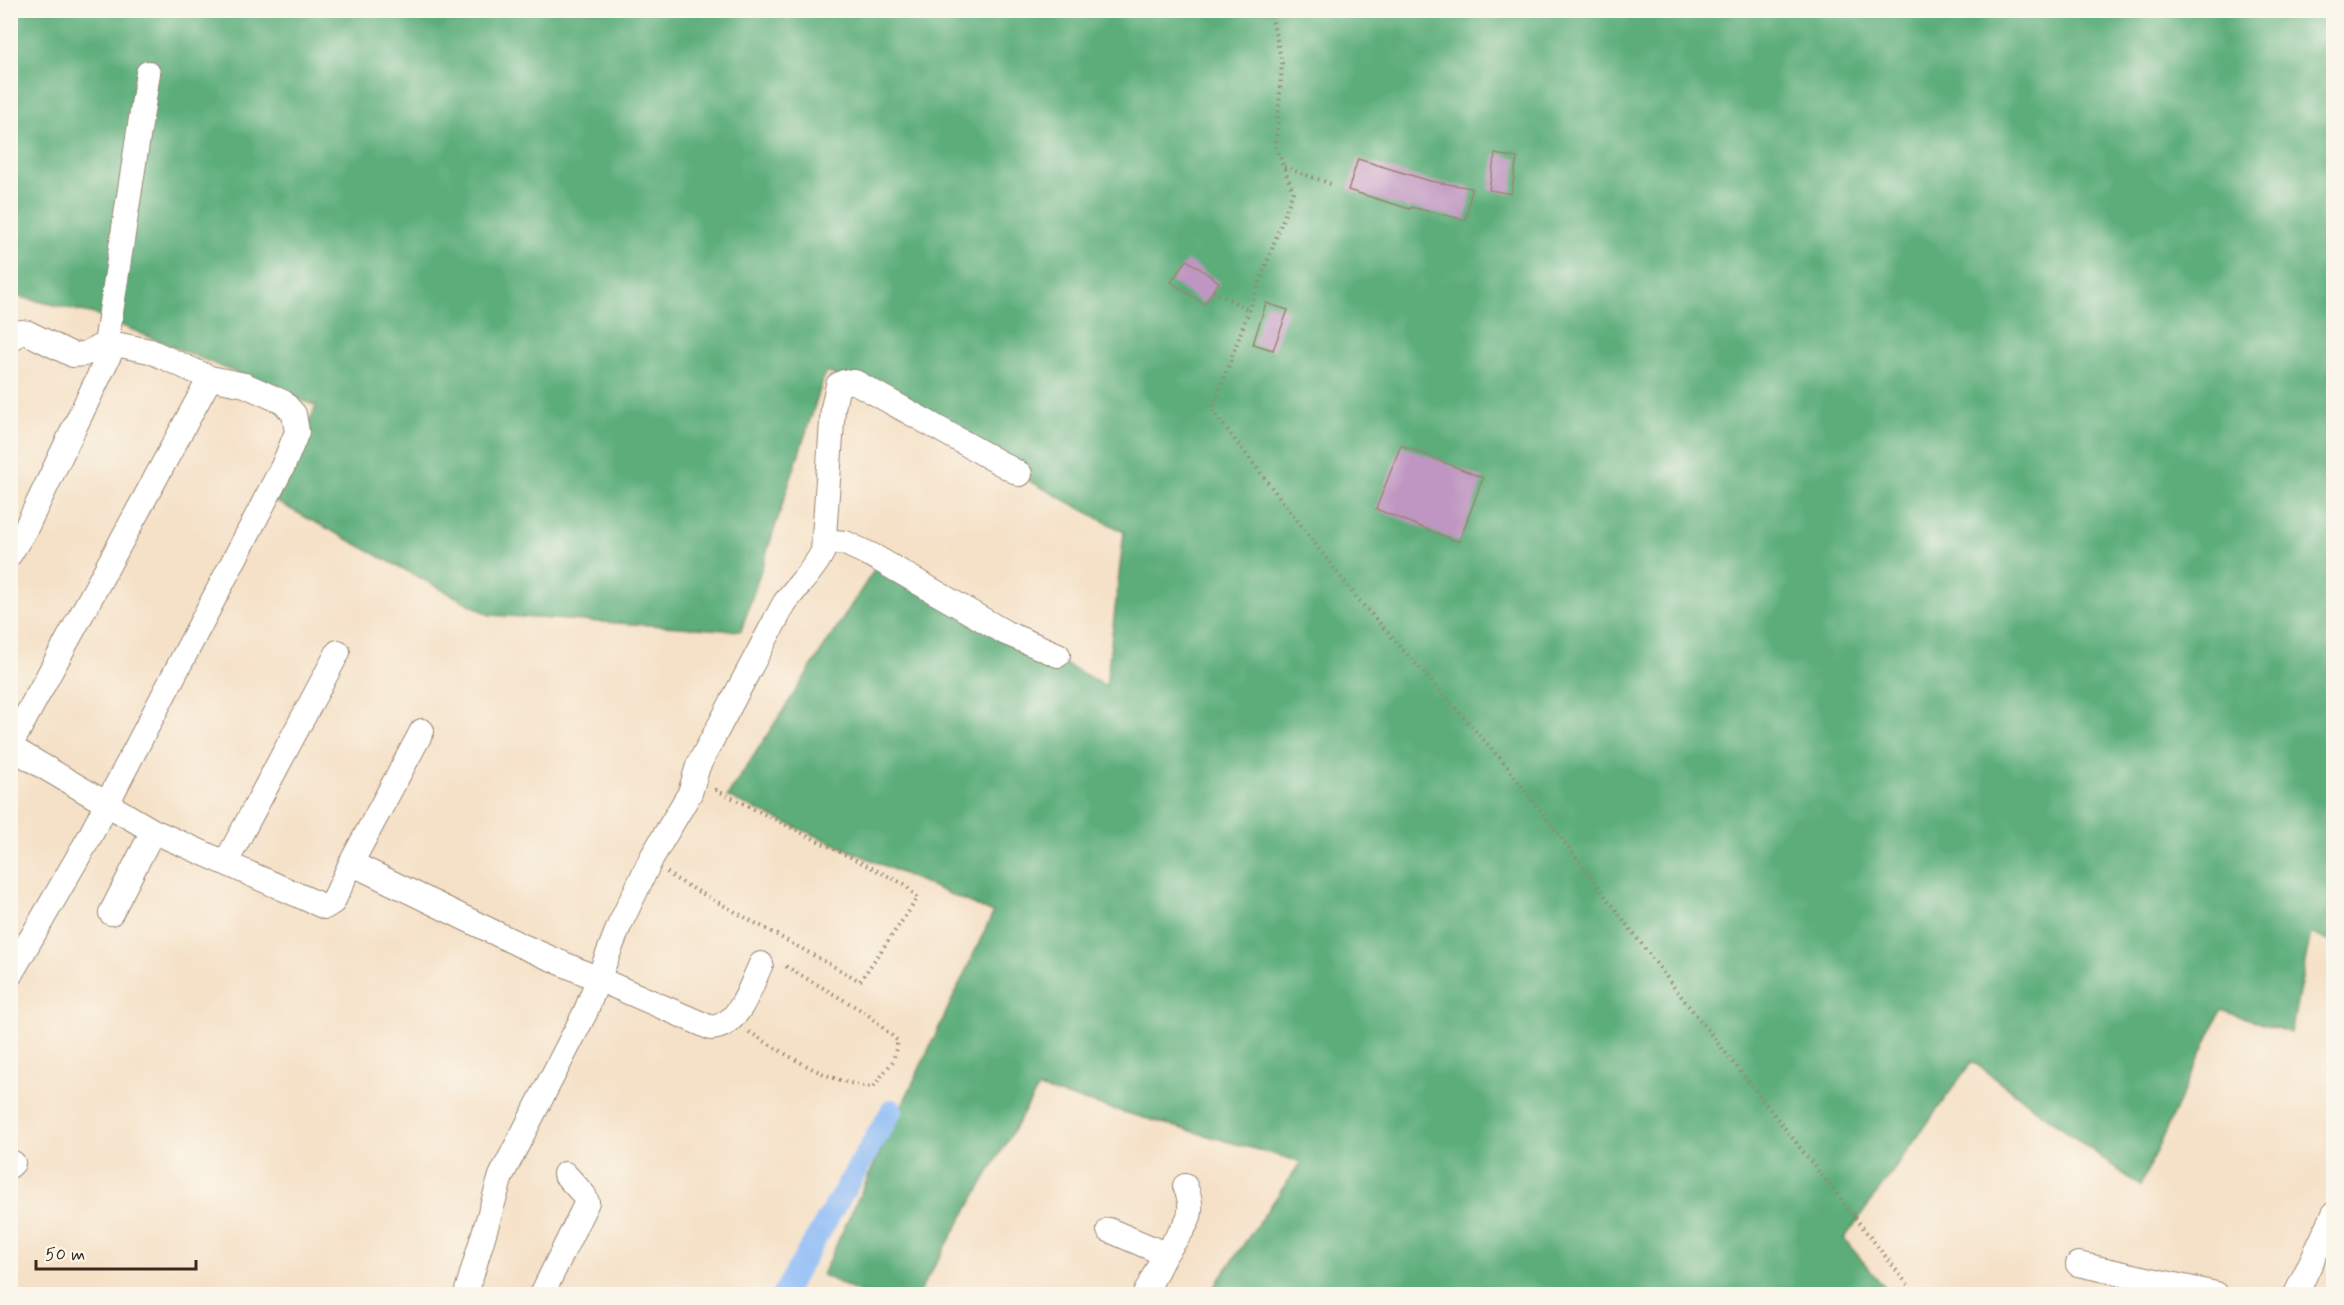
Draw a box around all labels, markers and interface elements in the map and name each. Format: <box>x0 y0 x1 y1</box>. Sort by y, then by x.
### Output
scale bar <box>36 1233 196 1271</box>
text: 50 m <box>45 1243 85 1267</box>

